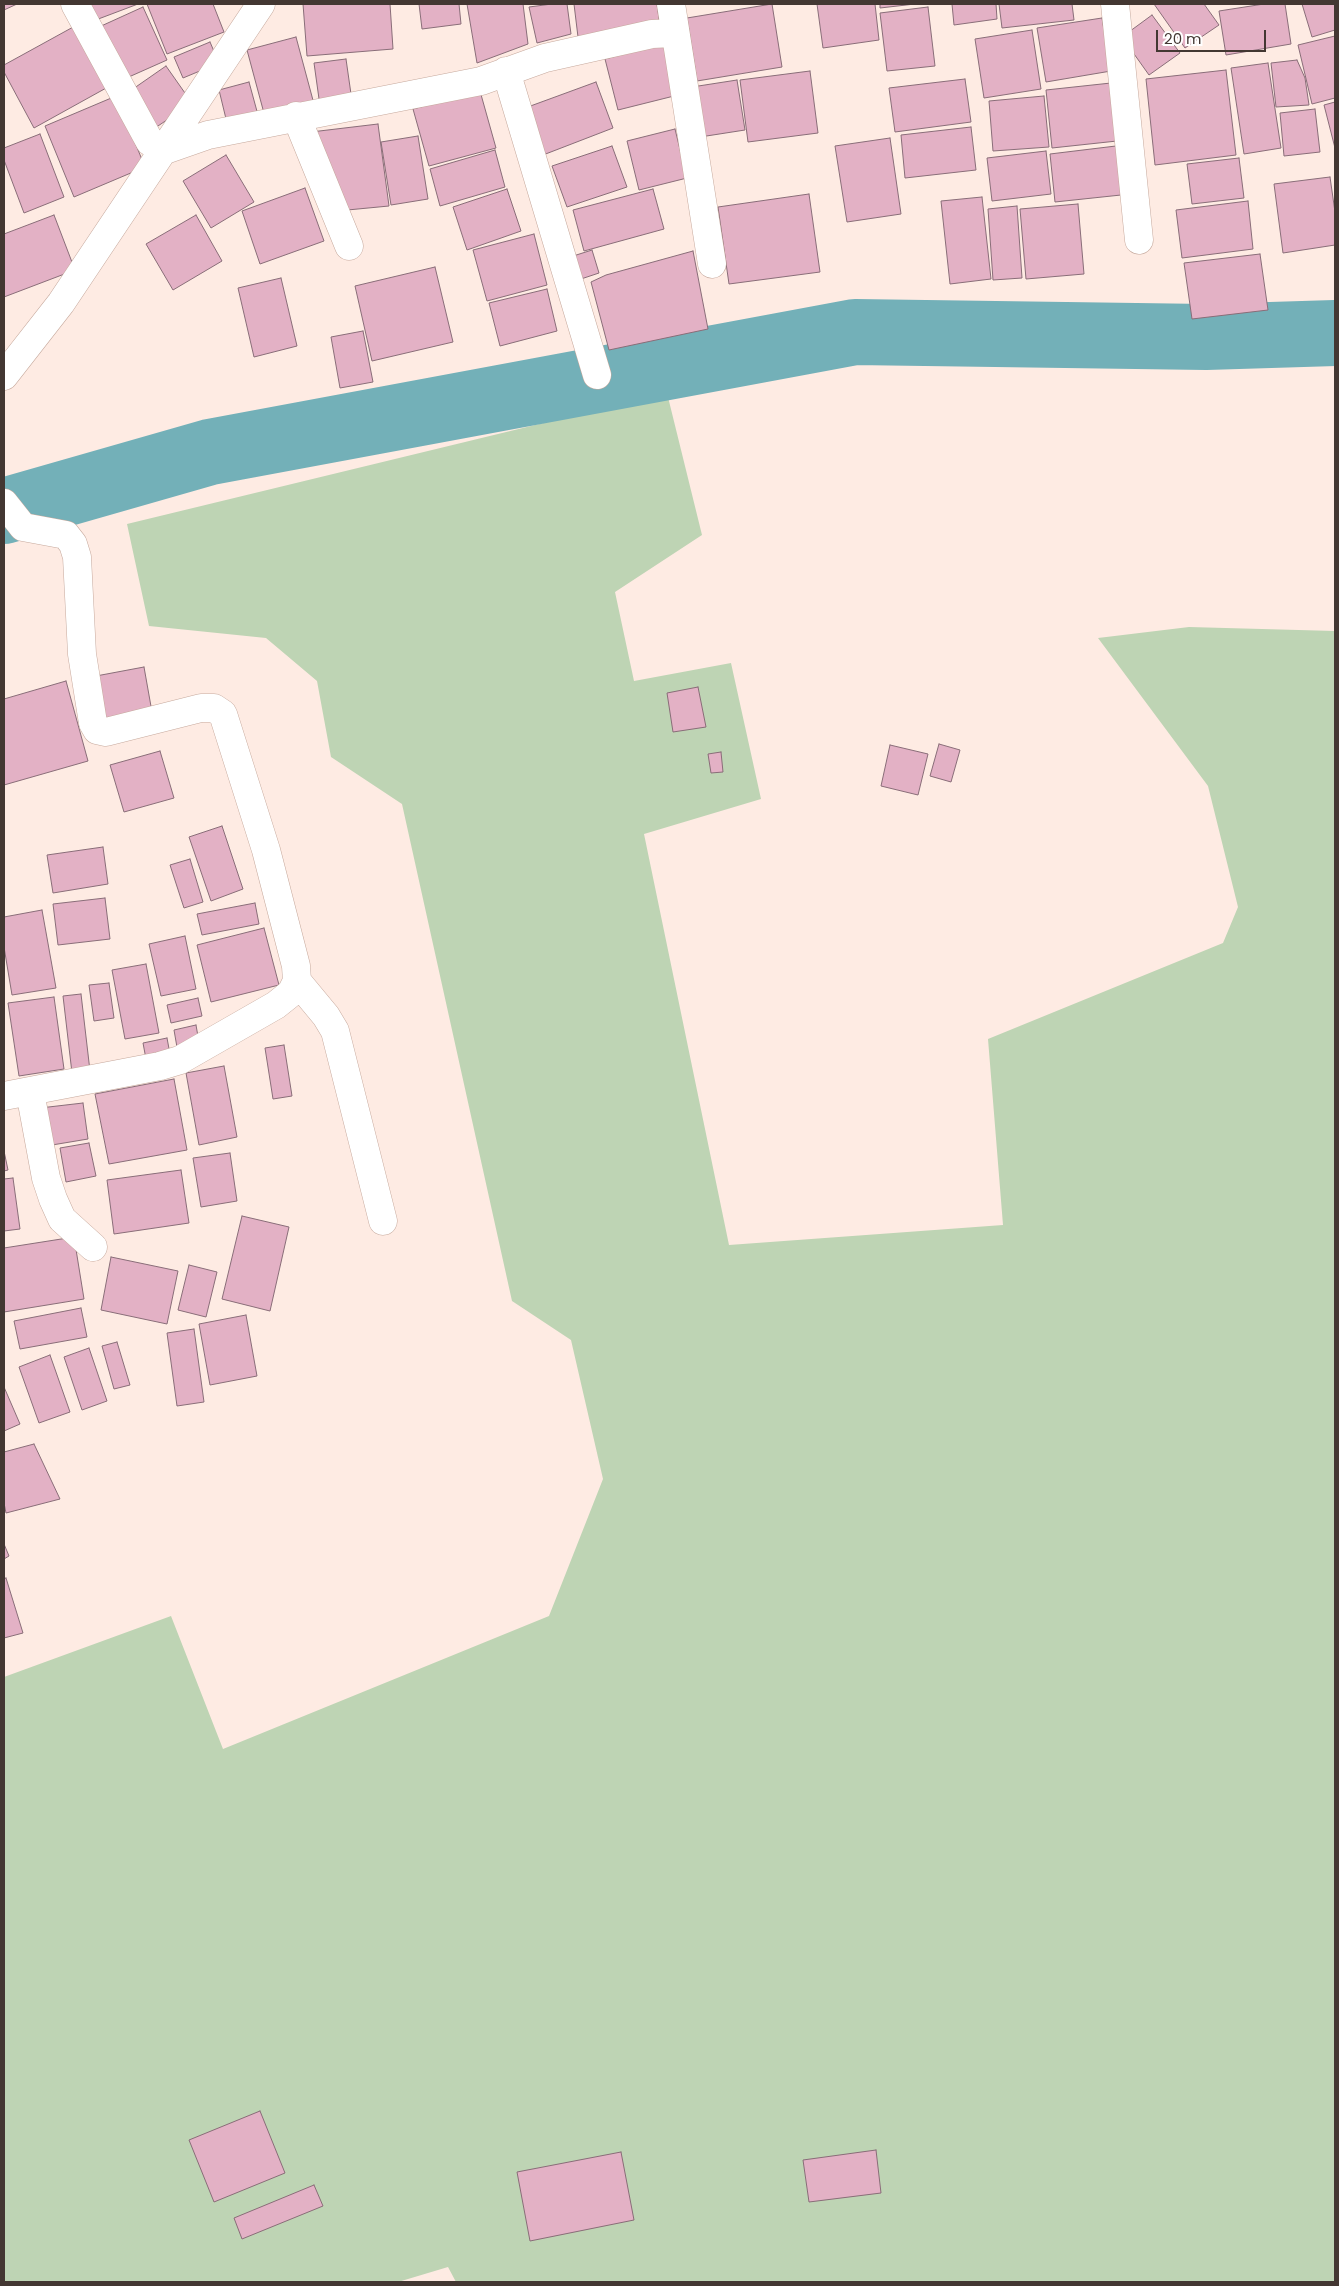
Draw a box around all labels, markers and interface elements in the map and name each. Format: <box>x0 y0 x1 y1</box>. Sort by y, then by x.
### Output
scale bar <box>1159 20 1269 52</box>
text: 20 m <box>1164 28 1202 49</box>

